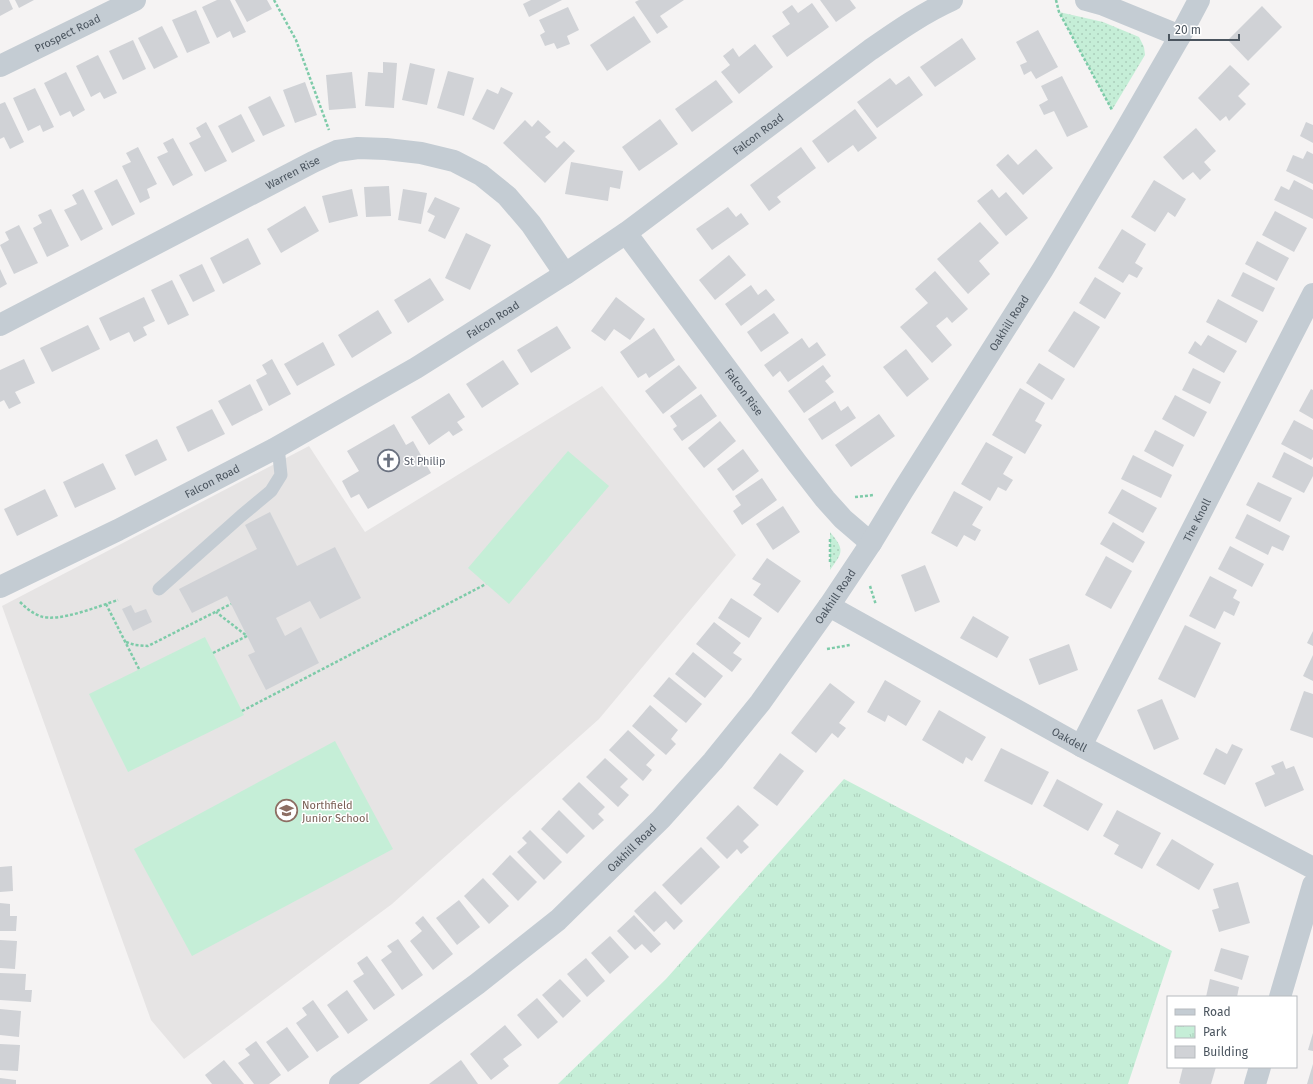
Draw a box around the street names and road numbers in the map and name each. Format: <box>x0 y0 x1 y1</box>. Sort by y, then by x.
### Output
street label: Prospect Road <box>32 12 103 55</box>
street label: Falcon Road <box>730 111 786 158</box>
street label: Warren Rise <box>264 154 322 192</box>
street label: Oakhill Road <box>987 293 1032 354</box>
street label: Falcon Road <box>464 299 522 342</box>
street label: Falcon Rise <box>722 366 766 418</box>
street label: Falcon Road <box>183 462 242 501</box>
street label: The Knoll <box>1181 496 1214 544</box>
street label: Oakhill Road <box>812 567 859 627</box>
street label: Oakdell <box>1049 725 1089 755</box>
street label: Oakhill Road <box>605 821 659 875</box>

